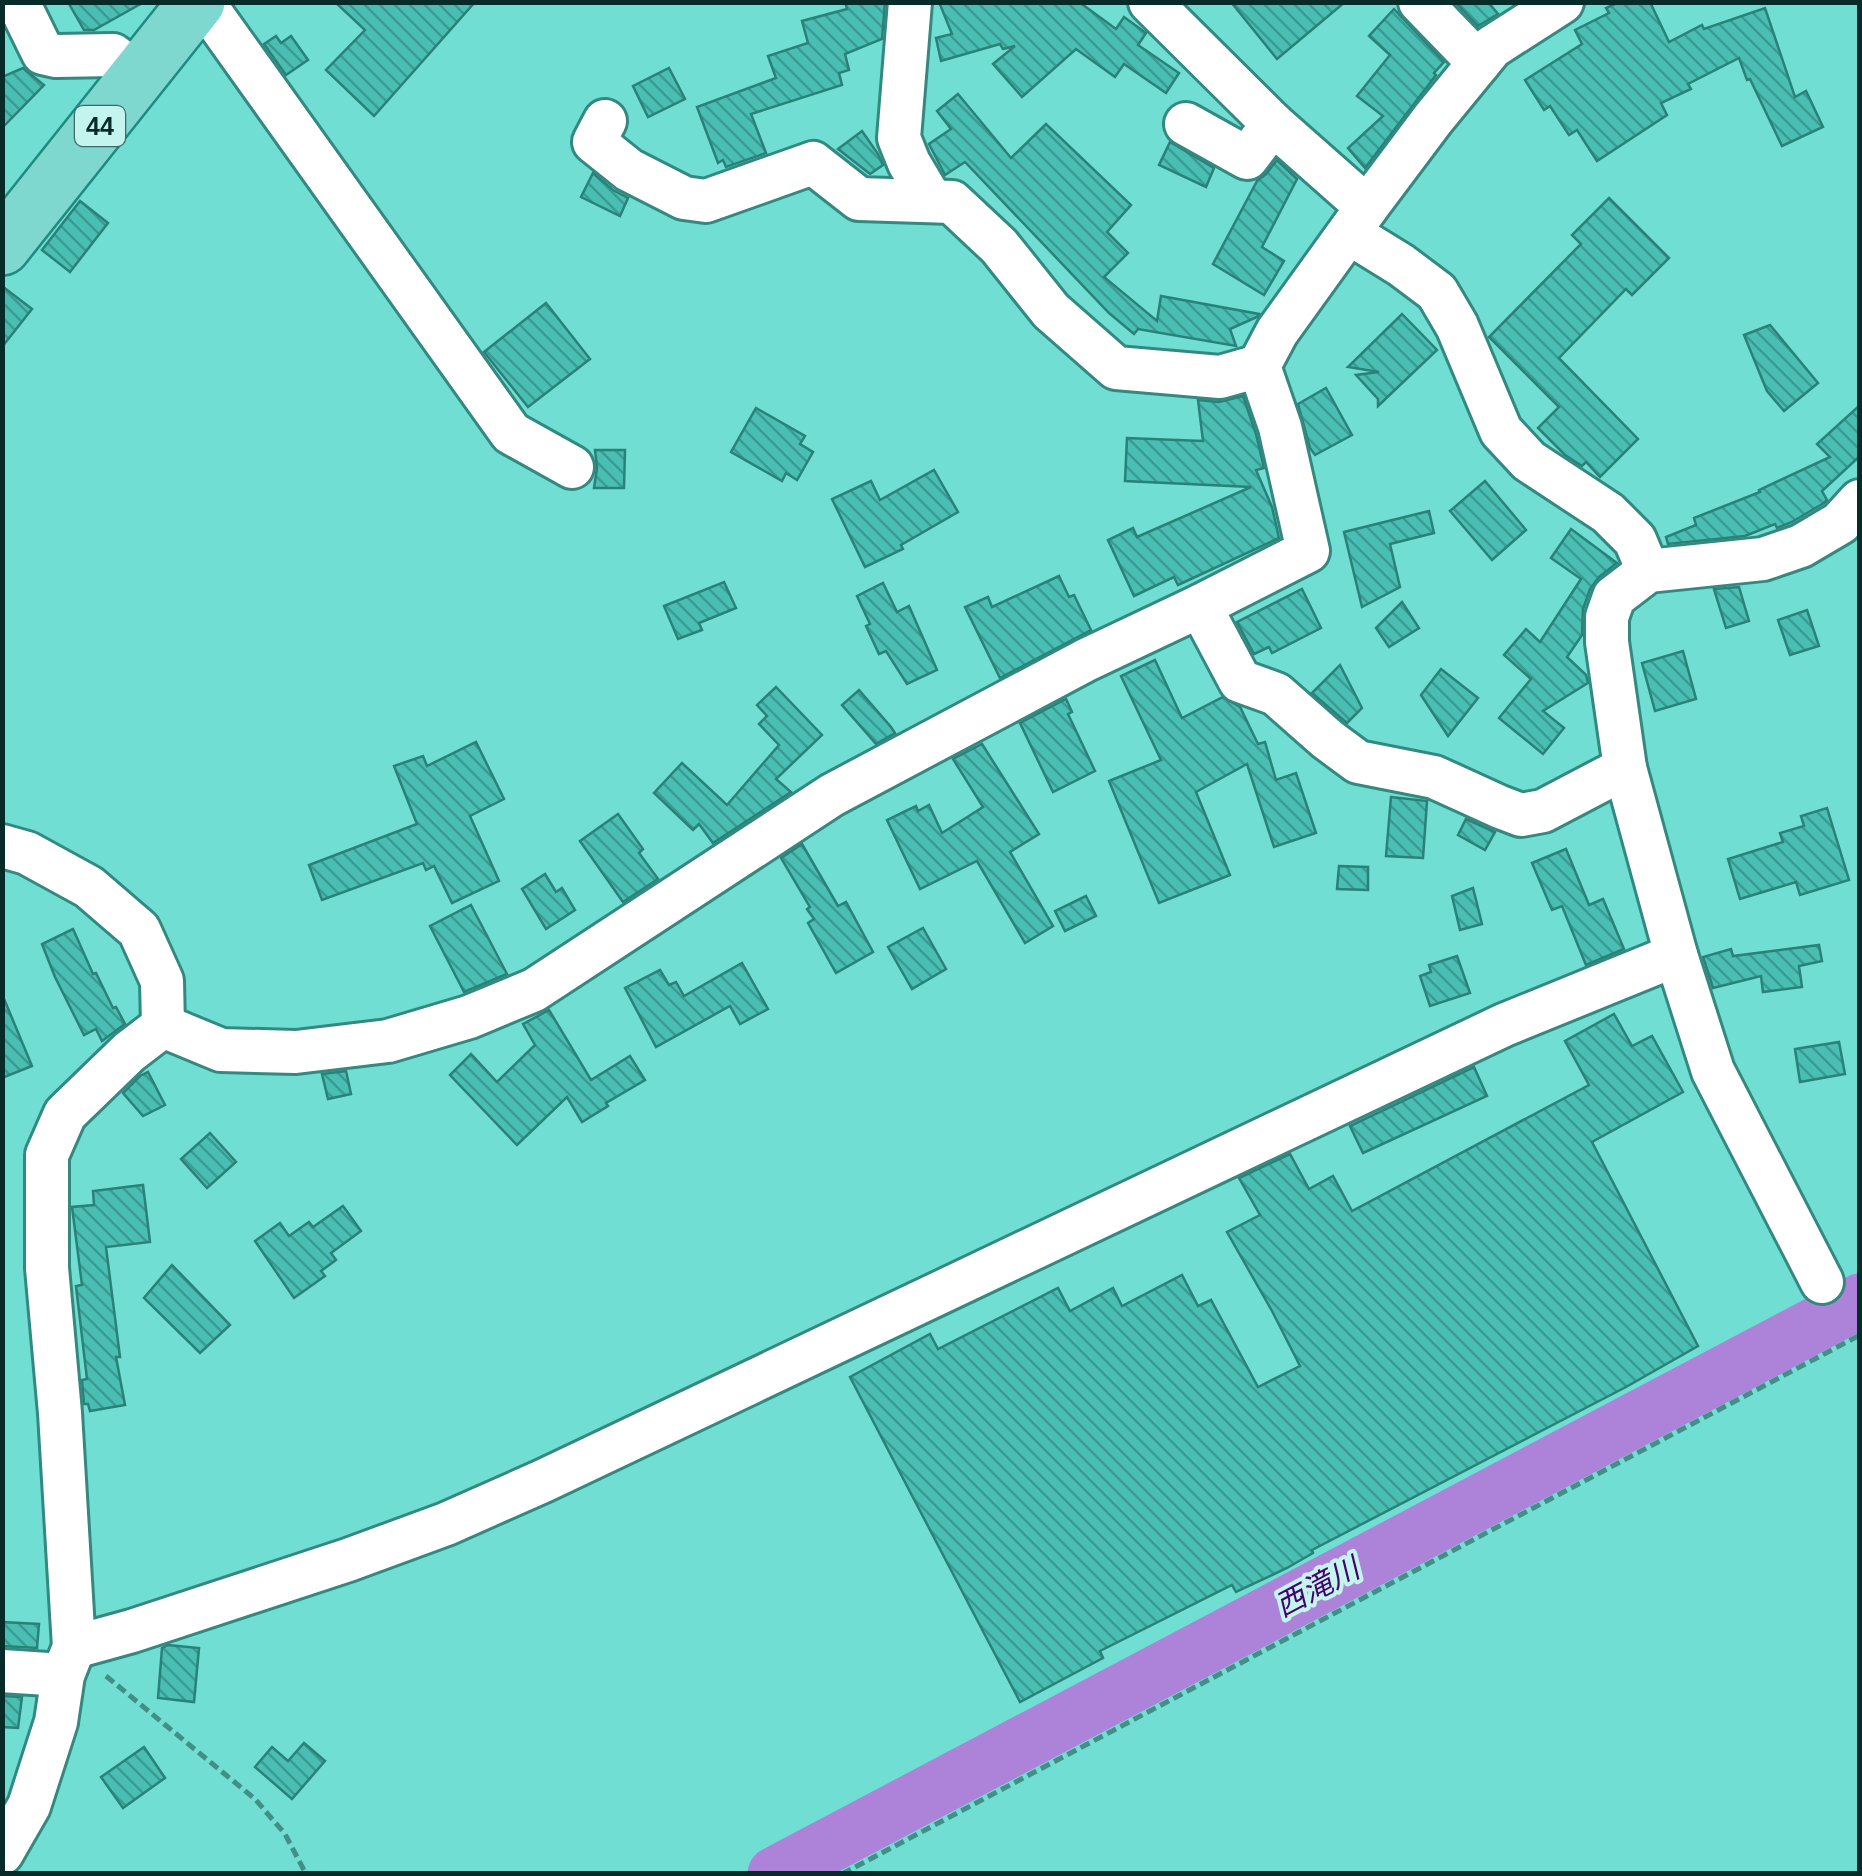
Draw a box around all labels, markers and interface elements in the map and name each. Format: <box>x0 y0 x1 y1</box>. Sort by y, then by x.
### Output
road number: 44 <box>75 106 125 146</box>
water label: 西滝川 <box>1270 1550 1367 1623</box>

